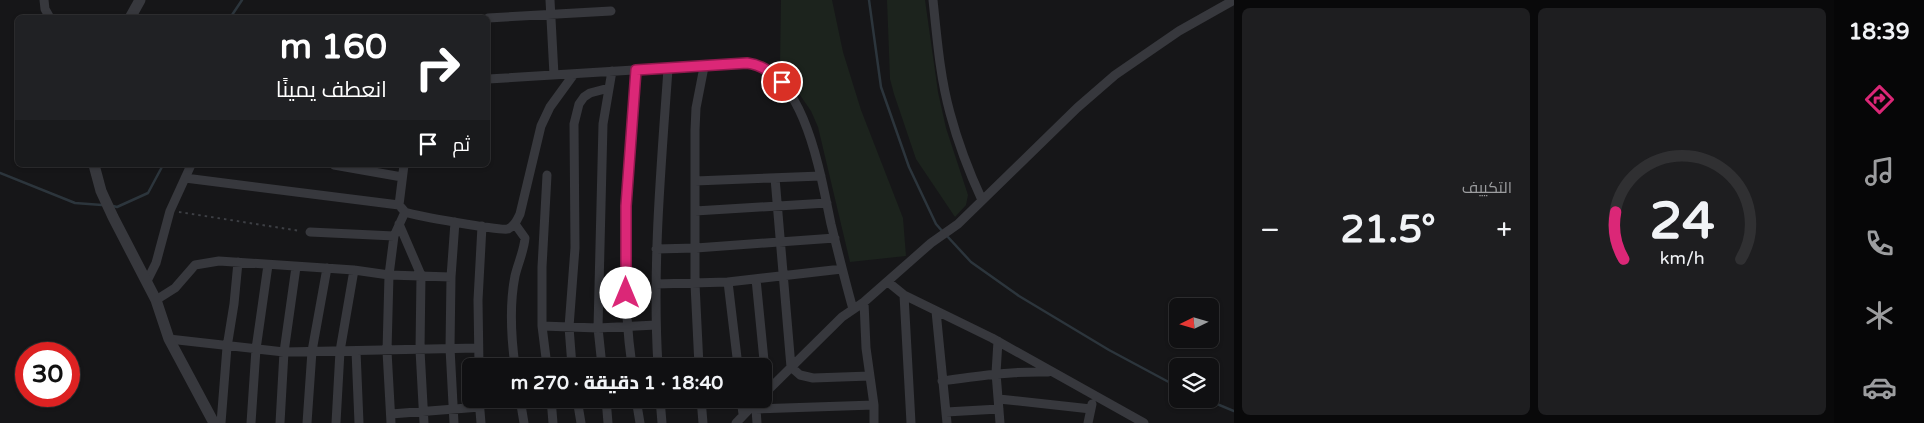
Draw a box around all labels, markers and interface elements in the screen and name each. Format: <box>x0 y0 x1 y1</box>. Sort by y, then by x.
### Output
text: 18:39 <box>1849 19 1910 45</box>
text: 160 m <box>280 26 387 68</box>
icon: right <box>405 35 470 100</box>
pin <box>761 61 803 103</box>
icon: arrive <box>768 68 796 96</box>
text: انعطف يمينًا <box>276 77 387 103</box>
icon: directions <box>1862 82 1897 117</box>
icon: arrive <box>414 130 442 158</box>
text: ثم <box>452 134 470 156</box>
icon: music <box>1862 154 1897 189</box>
text: التكييف <box>1462 178 1512 198</box>
text: 24 <box>1649 190 1715 253</box>
text: 21.5° <box>1341 207 1436 253</box>
text: − <box>1260 213 1280 247</box>
text: + <box>1496 213 1512 247</box>
icon: phone <box>1862 226 1897 261</box>
text: km/h <box>1660 248 1704 269</box>
position arrow <box>599 266 651 318</box>
north arrow <box>1169 298 1219 348</box>
map controls <box>1169 298 1219 408</box>
icon: climate <box>1862 298 1897 333</box>
speed limit sign: 30 <box>15 342 80 407</box>
button: layers <box>1169 358 1219 408</box>
icon: car <box>1862 370 1897 405</box>
text: 18:40 · 1 دقيقة · 270 m <box>511 372 723 394</box>

